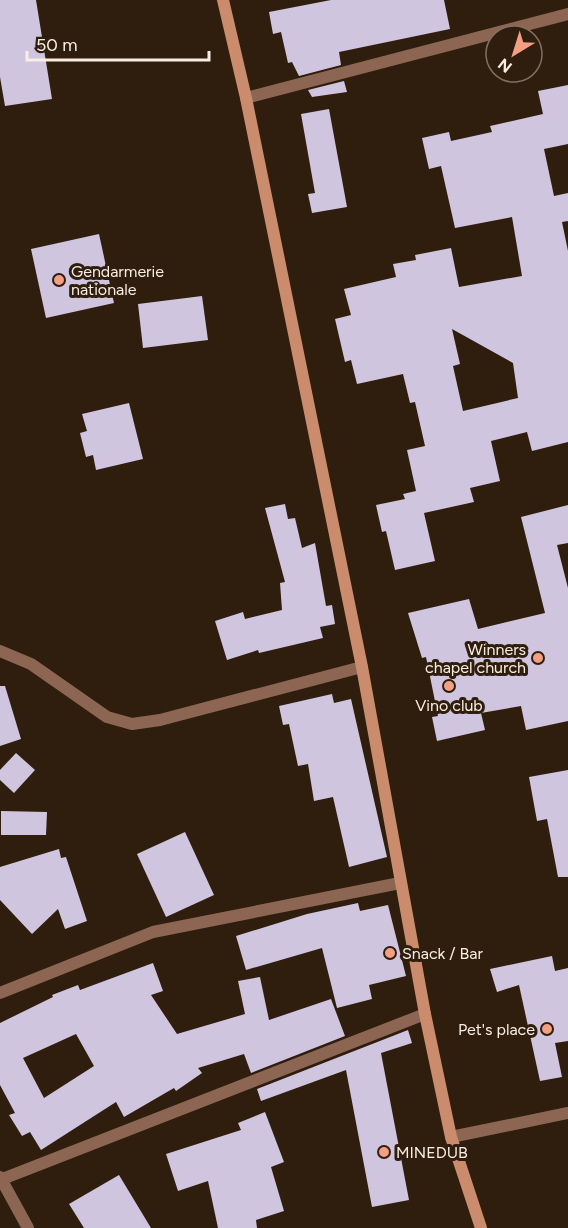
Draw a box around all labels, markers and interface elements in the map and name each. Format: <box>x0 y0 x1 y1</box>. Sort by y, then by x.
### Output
scale bar <box>27 24 208 62</box>
north arrow <box>484 24 544 84</box>
text: 50 m <box>36 34 78 56</box>
text: N <box>494 54 516 77</box>
place label: Gendarmerie nationale <box>71 262 164 299</box>
marker: Gendarmerie nationale <box>52 273 66 287</box>
place label: Winners chapel church <box>425 640 526 677</box>
marker: Winners chapel church <box>531 651 545 665</box>
marker: Vino club <box>442 679 456 693</box>
place label: Vino club <box>415 696 483 715</box>
place label: Snack / Bar <box>402 944 483 963</box>
marker: Snack / Bar <box>383 946 397 960</box>
place label: Pet's place <box>458 1020 535 1039</box>
marker: Pet's place <box>540 1022 554 1036</box>
place label: MINEDUB <box>396 1143 468 1162</box>
marker: MINEDUB <box>377 1145 391 1159</box>

